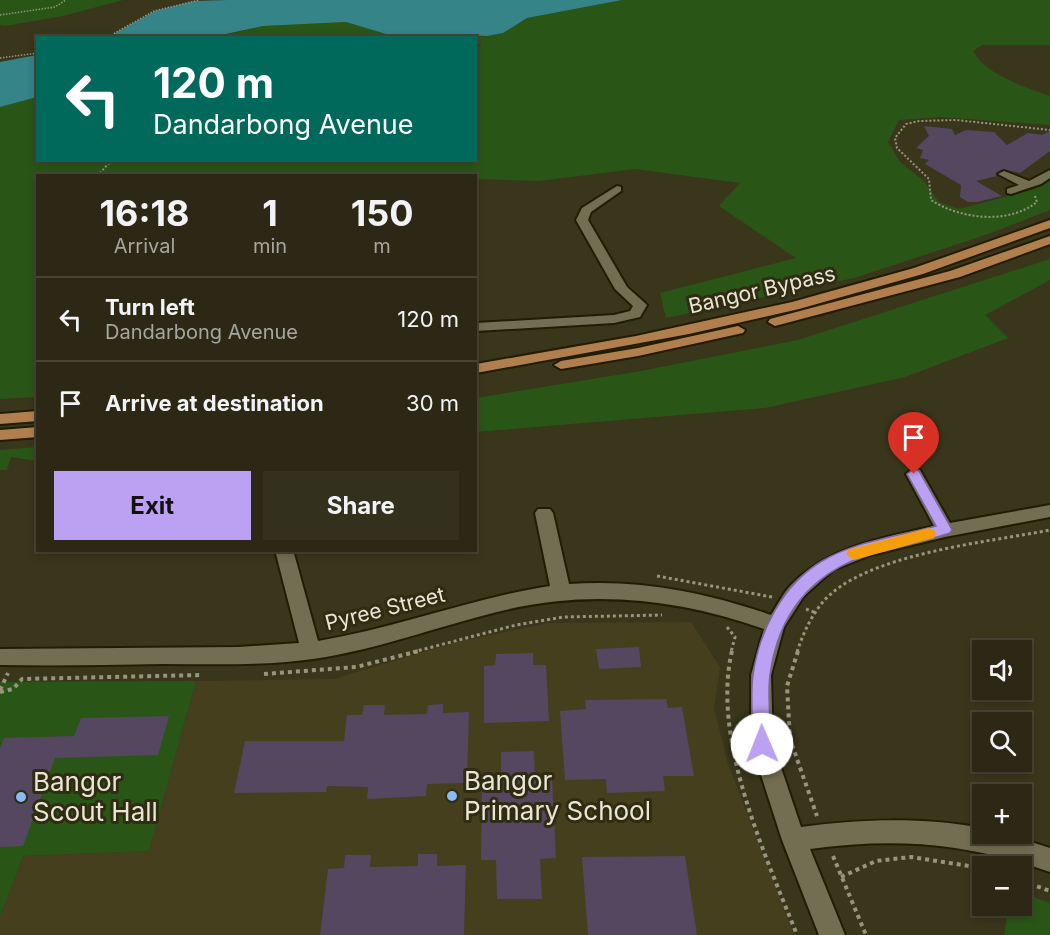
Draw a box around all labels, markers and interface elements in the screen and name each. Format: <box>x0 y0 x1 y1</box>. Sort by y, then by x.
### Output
text: 120 m <box>153 57 274 108</box>
icon: left <box>54 60 132 138</box>
text: Dandarbong Avenue <box>153 108 414 141</box>
text: 16:18 <box>100 191 189 235</box>
text: 1 <box>262 191 278 235</box>
text: 150 <box>351 191 413 235</box>
text: Arrival <box>114 234 175 258</box>
text: min <box>253 234 287 258</box>
text: m <box>373 234 391 258</box>
street label: Bangor Bypass <box>686 260 838 319</box>
text: Turn left <box>105 294 195 320</box>
icon: left <box>54 303 87 336</box>
text: 120 m <box>397 306 459 332</box>
text: Dandarbong Avenue <box>105 320 298 344</box>
icon: arrive <box>54 387 87 420</box>
text: Arrive at destination <box>105 390 324 416</box>
text: 30 m <box>406 390 459 416</box>
pin <box>888 412 939 474</box>
icon: arrive <box>897 421 930 454</box>
button: Exit <box>54 471 251 540</box>
button: Share <box>263 471 459 540</box>
street label: Pyree Street <box>322 582 447 635</box>
map controls <box>972 640 1032 916</box>
button: sound <box>972 640 1032 700</box>
position arrow <box>730 712 794 776</box>
button: search <box>972 712 1032 772</box>
place label: Bangor Primary School <box>464 765 651 826</box>
place label: Bangor Scout Hall <box>33 766 158 827</box>
button: + <box>972 784 1032 844</box>
marker: Bangor Primary School <box>445 789 459 803</box>
marker: Bangor Scout Hall <box>14 790 28 804</box>
button: − <box>972 856 1032 916</box>

